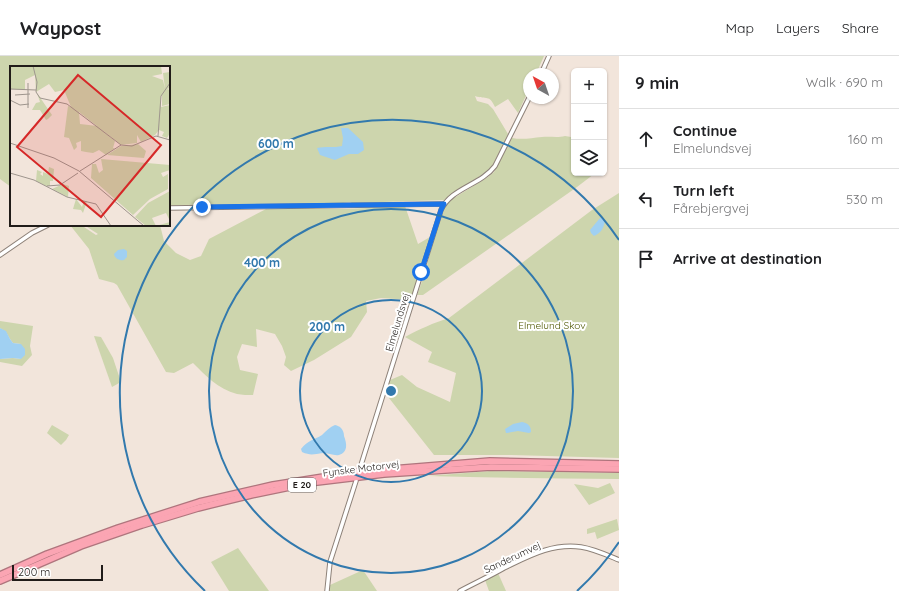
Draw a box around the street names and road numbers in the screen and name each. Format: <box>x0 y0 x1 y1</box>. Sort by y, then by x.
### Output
street label: Elmelundsvej <box>382 291 413 353</box>
street label: Fynske Motorvej <box>322 457 400 480</box>
road number: E 20 <box>288 478 316 492</box>
street label: Sanderumvej <box>482 539 543 576</box>

